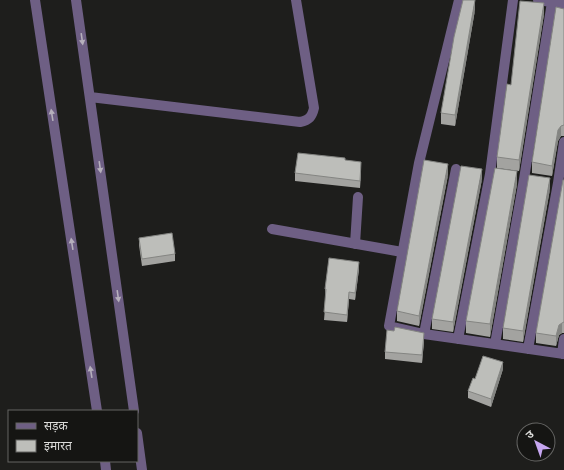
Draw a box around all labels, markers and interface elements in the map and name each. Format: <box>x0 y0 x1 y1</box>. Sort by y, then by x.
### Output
one-way arrow <box>79 33 85 45</box>
one-way arrow <box>49 109 55 121</box>
one-way arrow <box>97 161 103 173</box>
one-way arrow <box>69 238 75 250</box>
one-way arrow <box>115 290 121 302</box>
one-way arrow <box>88 366 94 379</box>
legend <box>8 410 138 462</box>
text: सड़क <box>44 418 69 433</box>
north arrow <box>516 422 556 462</box>
text: उ <box>522 427 537 442</box>
text: इमारत <box>44 438 73 453</box>

